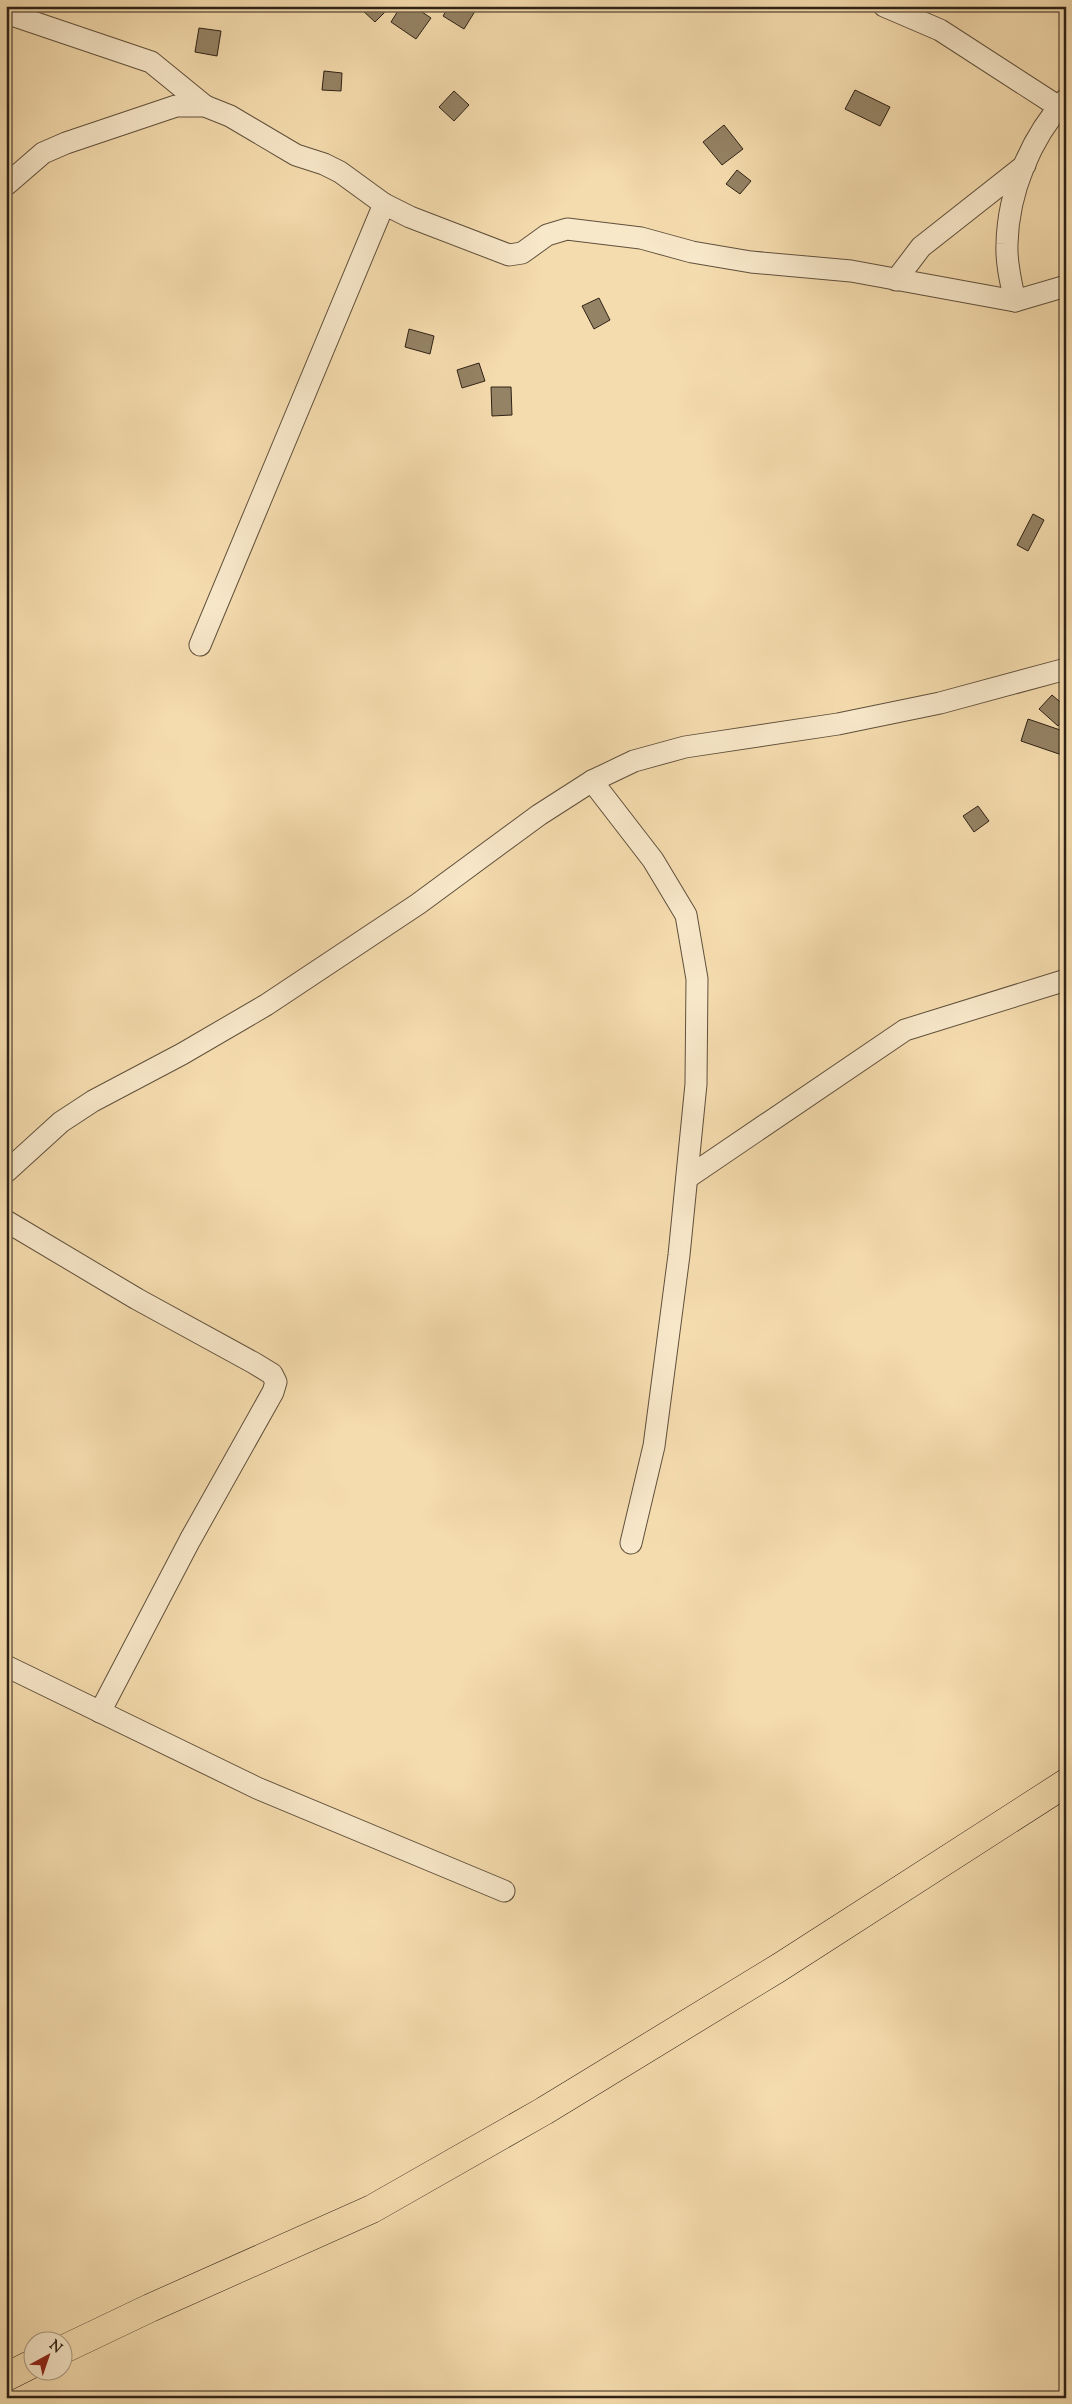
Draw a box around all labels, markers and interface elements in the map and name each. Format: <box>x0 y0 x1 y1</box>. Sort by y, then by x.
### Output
north arrow <box>22 2332 72 2382</box>
text: N <box>44 2336 66 2359</box>

